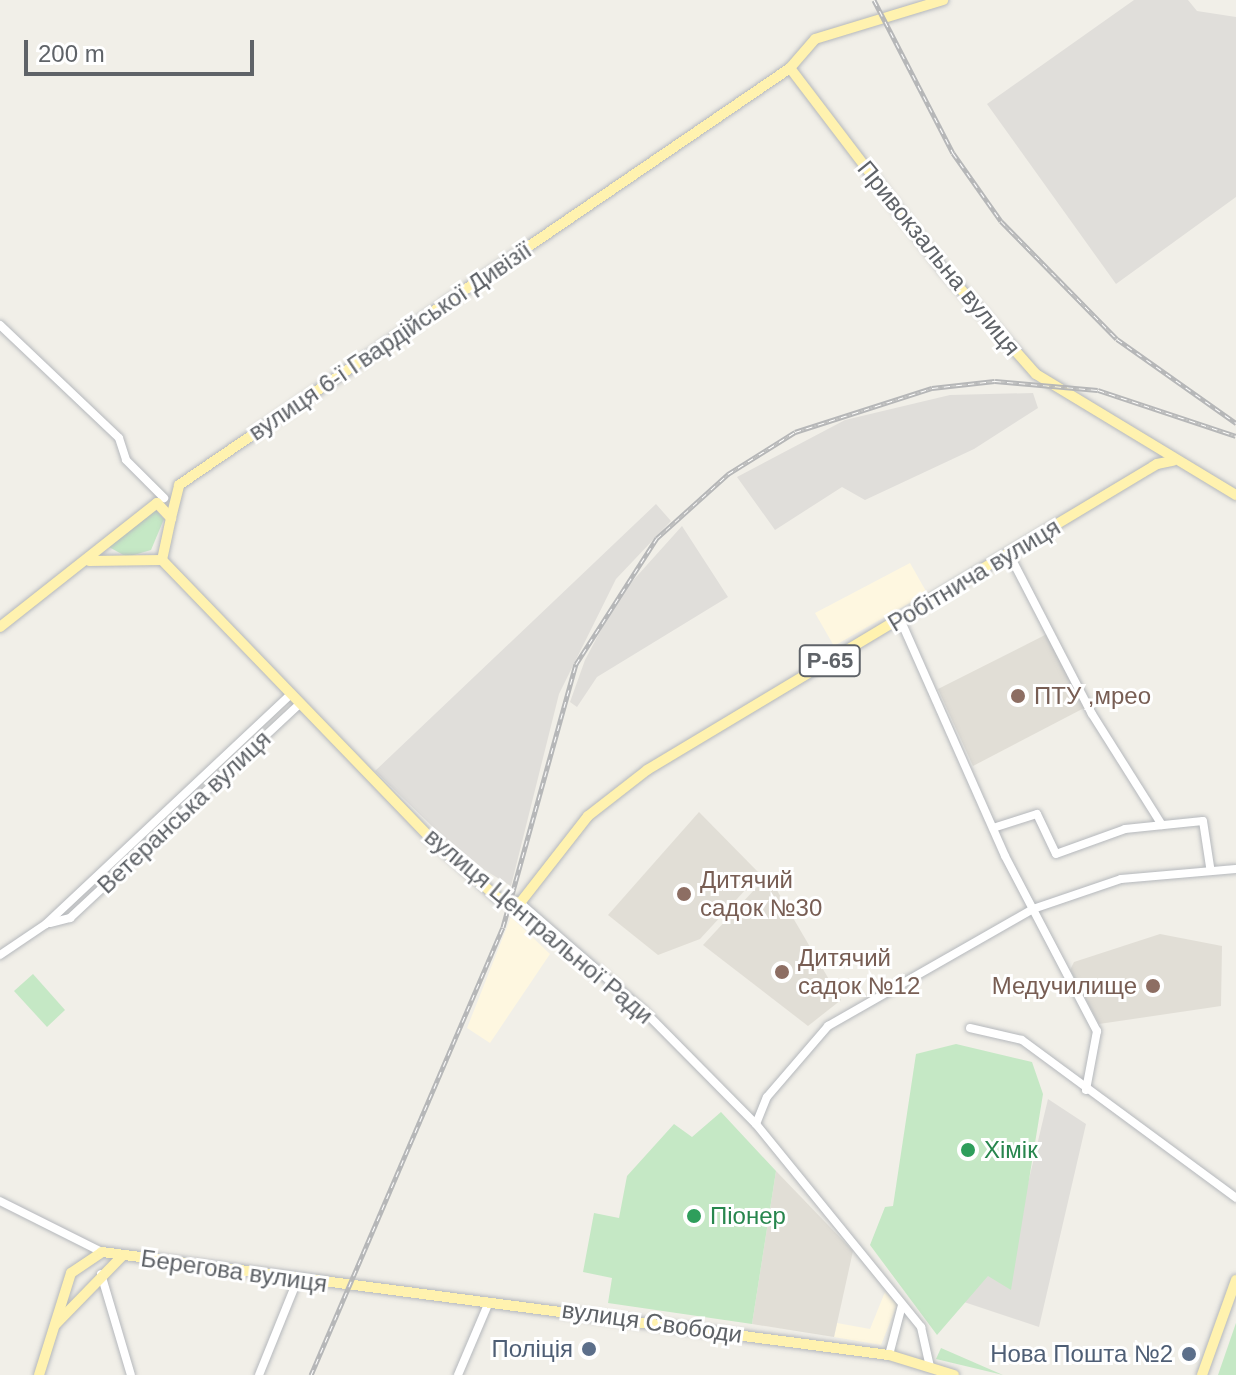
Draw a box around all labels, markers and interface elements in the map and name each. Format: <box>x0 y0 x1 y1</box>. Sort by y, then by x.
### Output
scale bar <box>28 24 258 74</box>
text: 200 m <box>38 40 105 67</box>
street label: Привокзальна вулиця <box>851 155 1027 361</box>
street label: вулиця 6-ї Гвардійської Дивізії <box>243 235 537 447</box>
street label: Робітнича вулиця <box>883 512 1065 638</box>
road number: Р-65 <box>798 643 862 679</box>
place label: ПТУ ,мрео <box>1034 682 1151 710</box>
marker: ПТУ ,мрео <box>1009 687 1027 705</box>
street label: Ветеранська вулиця <box>92 724 276 900</box>
street label: вулиця Центральної Ради <box>419 822 659 1030</box>
place label: Дитячий садок №30 <box>700 866 822 922</box>
marker: Дитячий садок №30 <box>675 885 693 903</box>
place label: Дитячий садок №12 <box>798 944 920 1000</box>
marker: Дитячий садок №12 <box>773 963 791 981</box>
place label: Медучилище <box>992 972 1137 1000</box>
marker: Медучилище <box>1144 977 1162 995</box>
place label: Хімік <box>984 1136 1038 1164</box>
marker: Хімік <box>959 1141 977 1159</box>
place label: Піонер <box>710 1202 786 1230</box>
marker: Піонер <box>685 1207 703 1225</box>
street label: Берегова вулиця <box>139 1244 329 1298</box>
street label: вулиця Свободи <box>560 1295 744 1349</box>
place label: Поліція <box>492 1335 573 1363</box>
marker: Поліція <box>580 1340 598 1358</box>
place label: Нова Пошта №2 <box>990 1340 1173 1368</box>
marker: Нова Пошта №2 <box>1180 1345 1198 1363</box>

